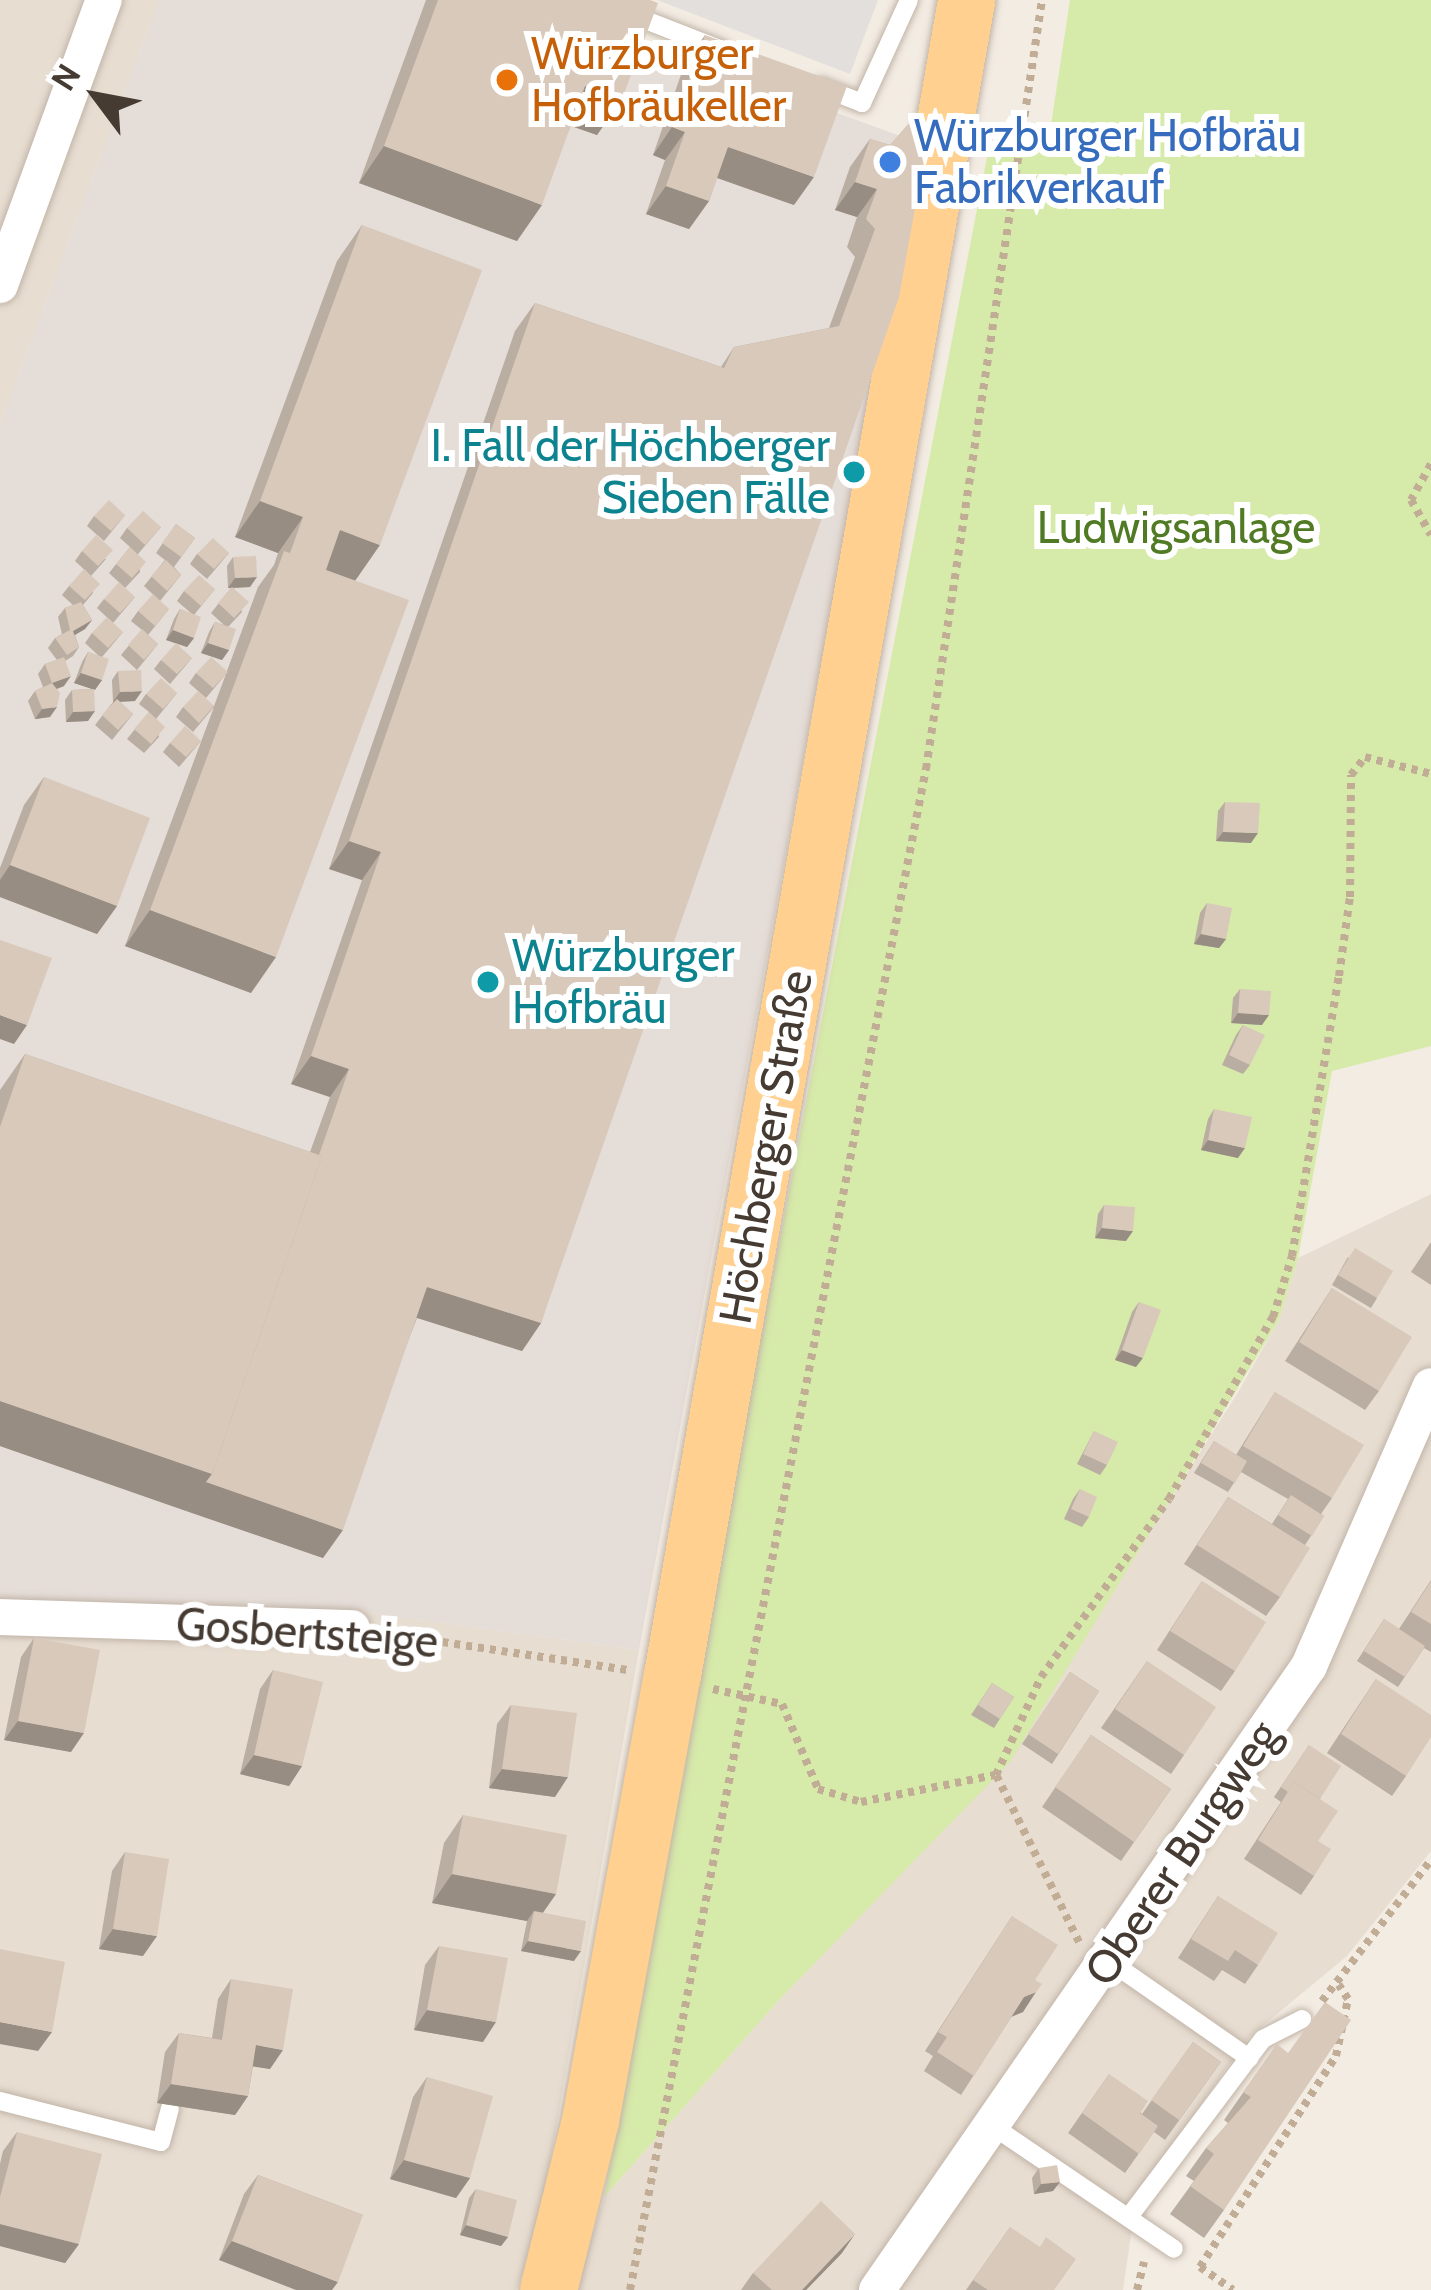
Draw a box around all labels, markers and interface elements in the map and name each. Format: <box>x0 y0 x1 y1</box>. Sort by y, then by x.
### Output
place label: Würzburger Hofbräukeller <box>531 27 786 133</box>
north arrow <box>36 36 156 156</box>
text: N <box>42 56 89 97</box>
marker: Würzburger Hofbräukeller <box>494 67 520 93</box>
place label: Würzburger Hofbräu Fabrikverkauf <box>914 109 1301 215</box>
marker: Würzburger Hofbräu Fabrikverkauf <box>877 149 903 175</box>
place label: I. Fall der Höchberger Sieben Fälle <box>430 419 830 525</box>
marker: I. Fall der Höchberger Sieben Fälle <box>841 459 867 485</box>
park label: Ludwigsanlage <box>1037 501 1315 555</box>
place label: Würzburger Hofbräu <box>512 929 734 1035</box>
street label: Höchberger Straße <box>708 966 824 1328</box>
marker: Würzburger Hofbräu <box>475 969 501 995</box>
street label: Gosbertsteige <box>174 1597 440 1669</box>
street label: Oberer Burgweg <box>1074 1710 1290 1996</box>

